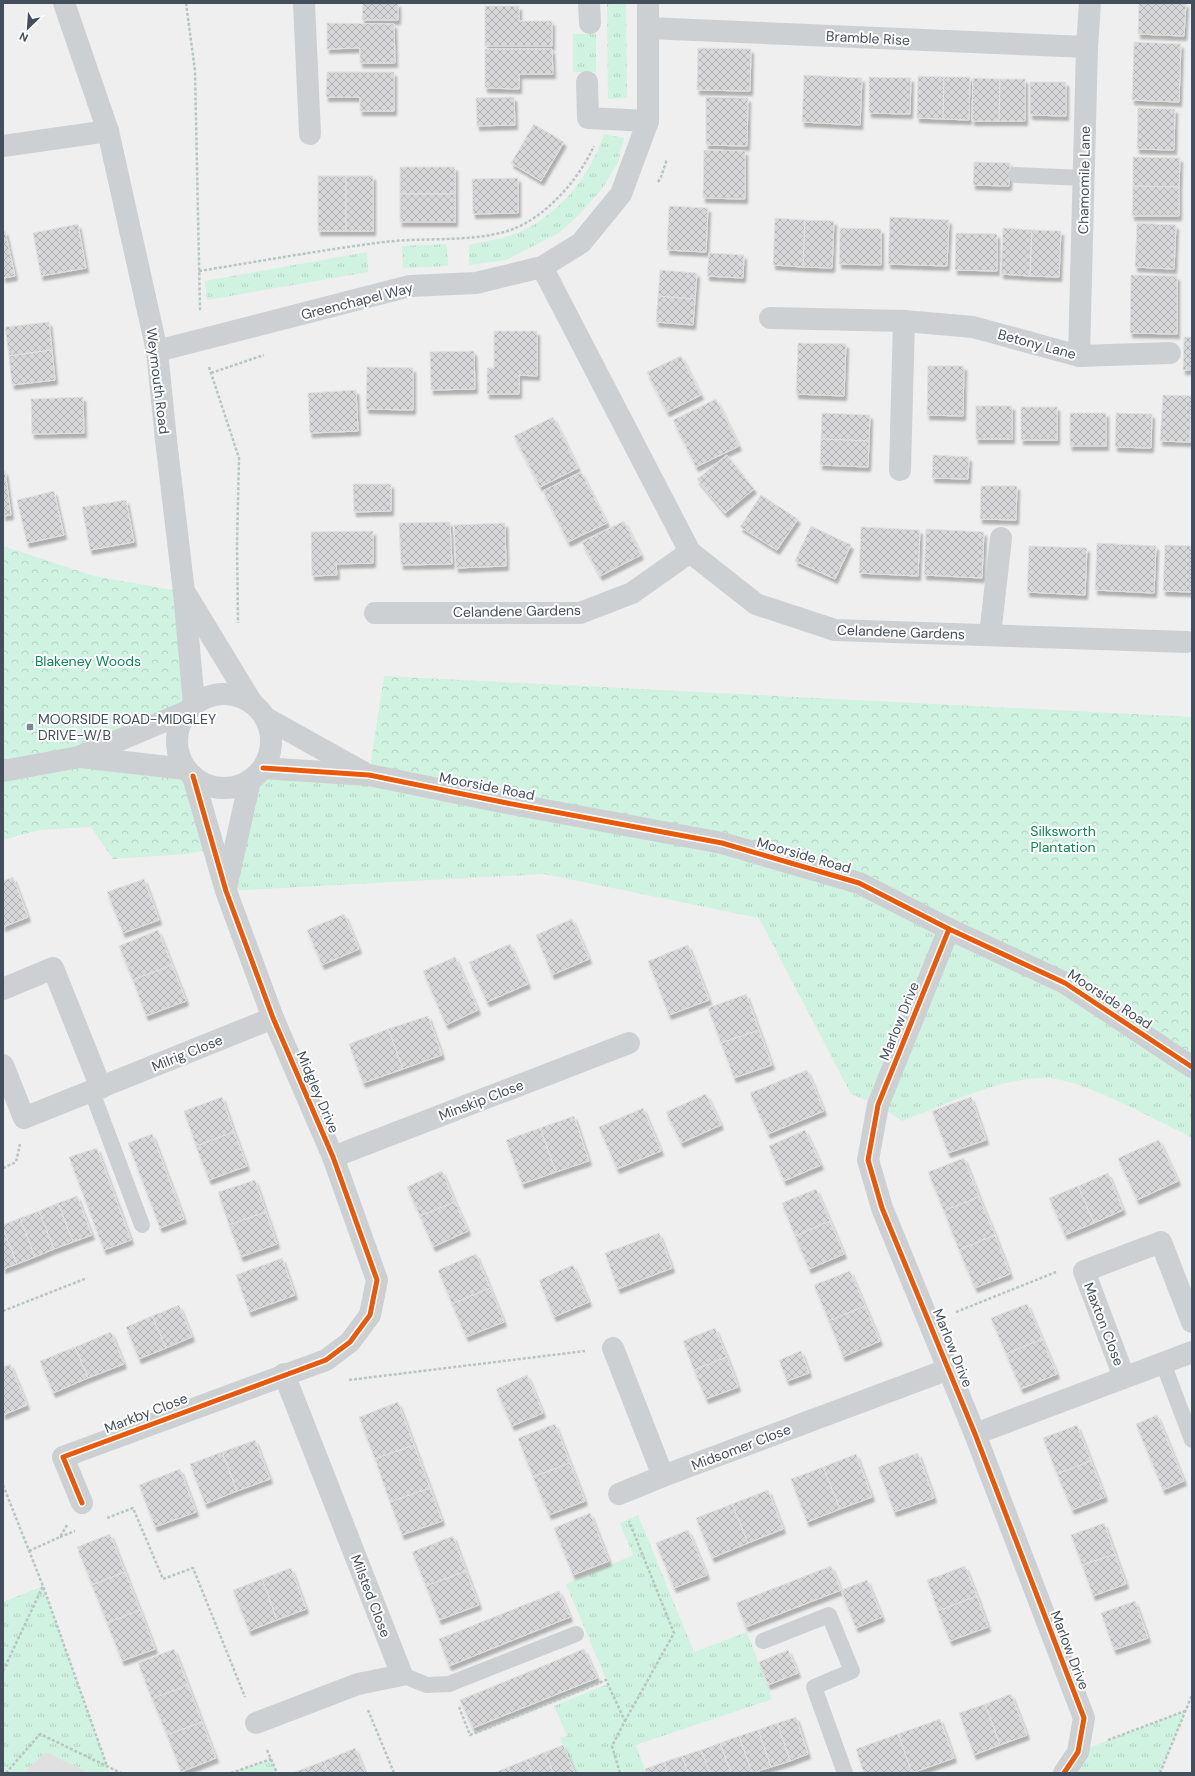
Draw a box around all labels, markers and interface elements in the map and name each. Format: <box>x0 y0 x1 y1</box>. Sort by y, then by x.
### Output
north arrow <box>8 8 48 48</box>
street label: Bramble Rise <box>826 27 910 49</box>
text: N <box>17 29 30 45</box>
street label: Chamomile Lane <box>1074 126 1094 234</box>
street label: Greenchapel Way <box>299 278 415 324</box>
street label: Betony Lane <box>996 325 1078 363</box>
street label: Weymouth Road <box>143 327 173 435</box>
street label: Celandene Gardens <box>453 601 581 621</box>
street label: Celandene Gardens <box>837 621 965 643</box>
park label: Blakeney Woods <box>35 652 141 670</box>
place label: MOORSIDE ROAD-MIDGLEY DRIVE-W/B <box>38 710 216 744</box>
marker: MOORSIDE ROAD-MIDGLEY DRIVE-W/B <box>25 722 35 732</box>
street label: Moorside Road <box>438 768 536 804</box>
park label: Silksworth Plantation <box>1030 822 1096 856</box>
street label: Moorside Road <box>755 833 853 877</box>
street label: Moorside Road <box>1064 965 1156 1033</box>
street label: Marlow Drive <box>875 979 923 1063</box>
street label: Milrig Close <box>149 1031 225 1075</box>
street label: Midgley Drive <box>293 1048 343 1136</box>
street label: Minskip Close <box>436 1076 526 1124</box>
street label: Maxton Close <box>1080 1280 1128 1368</box>
street label: Marlow Drive <box>929 1306 977 1390</box>
street label: Markby Close <box>102 1389 190 1437</box>
street label: Midsomer Close <box>689 1420 793 1474</box>
street label: Milsted Close <box>347 1552 395 1640</box>
street label: Marlow Drive <box>1047 1608 1093 1692</box>

